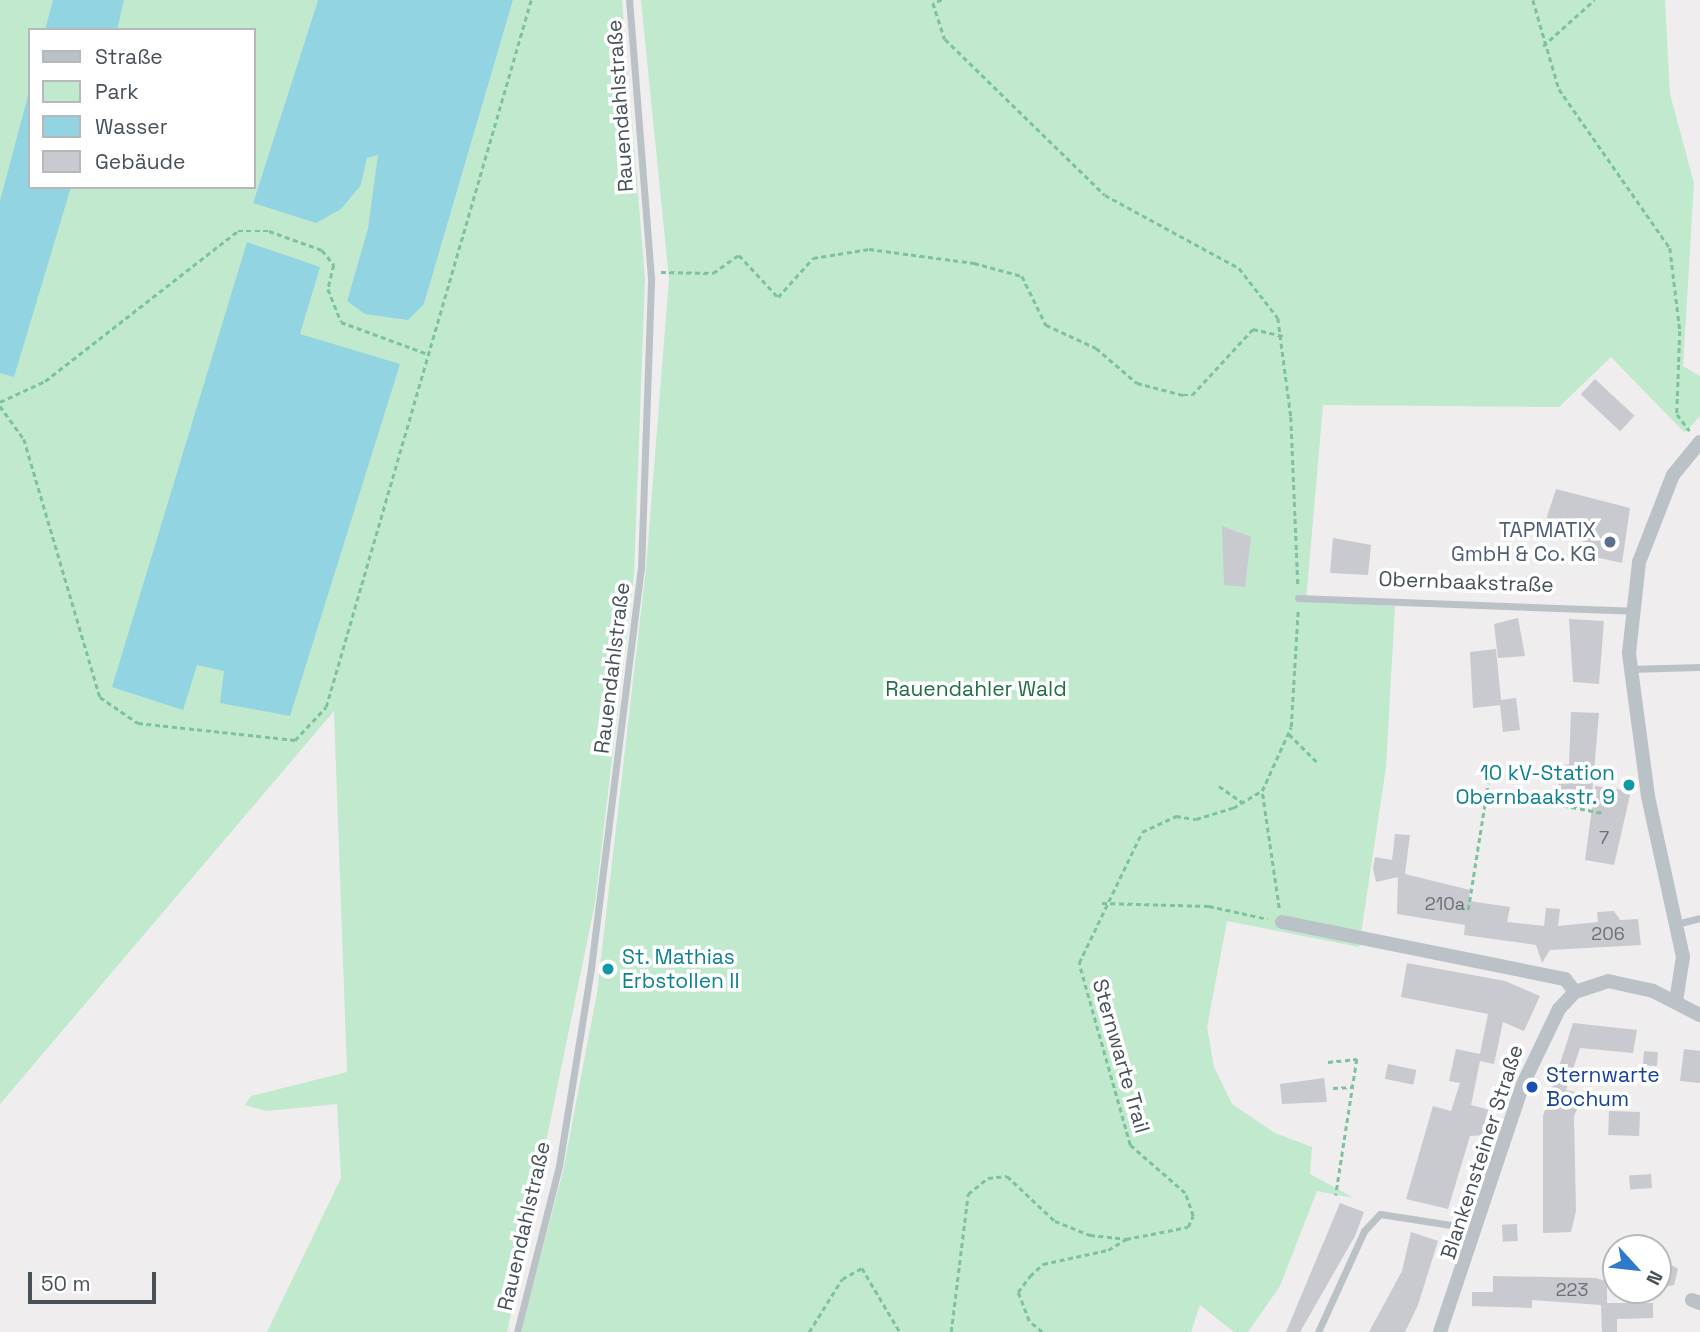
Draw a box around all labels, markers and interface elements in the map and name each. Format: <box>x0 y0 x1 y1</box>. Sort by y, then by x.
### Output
street label: Rauendahlstraße <box>601 19 639 193</box>
legend <box>28 28 256 189</box>
text: Straße <box>95 43 163 70</box>
text: Park <box>95 78 139 105</box>
text: Wasser <box>95 113 168 140</box>
text: Gebäude <box>95 148 185 175</box>
place label: TAPMATIX GmbH & Co. KG <box>1450 517 1596 567</box>
marker: TAPMATIX GmbH & Co. KG <box>1602 534 1618 550</box>
street label: Obernbaakstraße <box>1378 566 1554 598</box>
street label: Rauendahlstraße <box>589 581 635 755</box>
park label: Rauendahler Wald <box>885 676 1067 702</box>
place label: 10 kV-Station Obernbaakstr. 9 <box>1455 760 1615 810</box>
marker: 10 kV-Station Obernbaakstr. 9 <box>1621 777 1637 793</box>
house number: 7 <box>1599 827 1609 849</box>
house number: 210a <box>1425 893 1465 915</box>
house number: 206 <box>1591 923 1625 945</box>
place label: St. Mathias Erbstollen II <box>622 944 740 994</box>
marker: St. Mathias Erbstollen II <box>600 961 616 977</box>
street label: Sternwarte Trail <box>1087 976 1155 1136</box>
street label: Blankensteiner Straße <box>1435 1042 1529 1262</box>
place label: Sternwarte Bochum <box>1546 1062 1660 1112</box>
marker: Sternwarte Bochum <box>1524 1079 1540 1095</box>
street label: Rauendahlstraße <box>492 1139 556 1313</box>
north arrow <box>1602 1234 1672 1304</box>
scale bar <box>32 1258 159 1302</box>
text: N <box>1640 1266 1668 1289</box>
text: 50 m <box>41 1270 91 1297</box>
house number: 223 <box>1556 1279 1588 1301</box>

